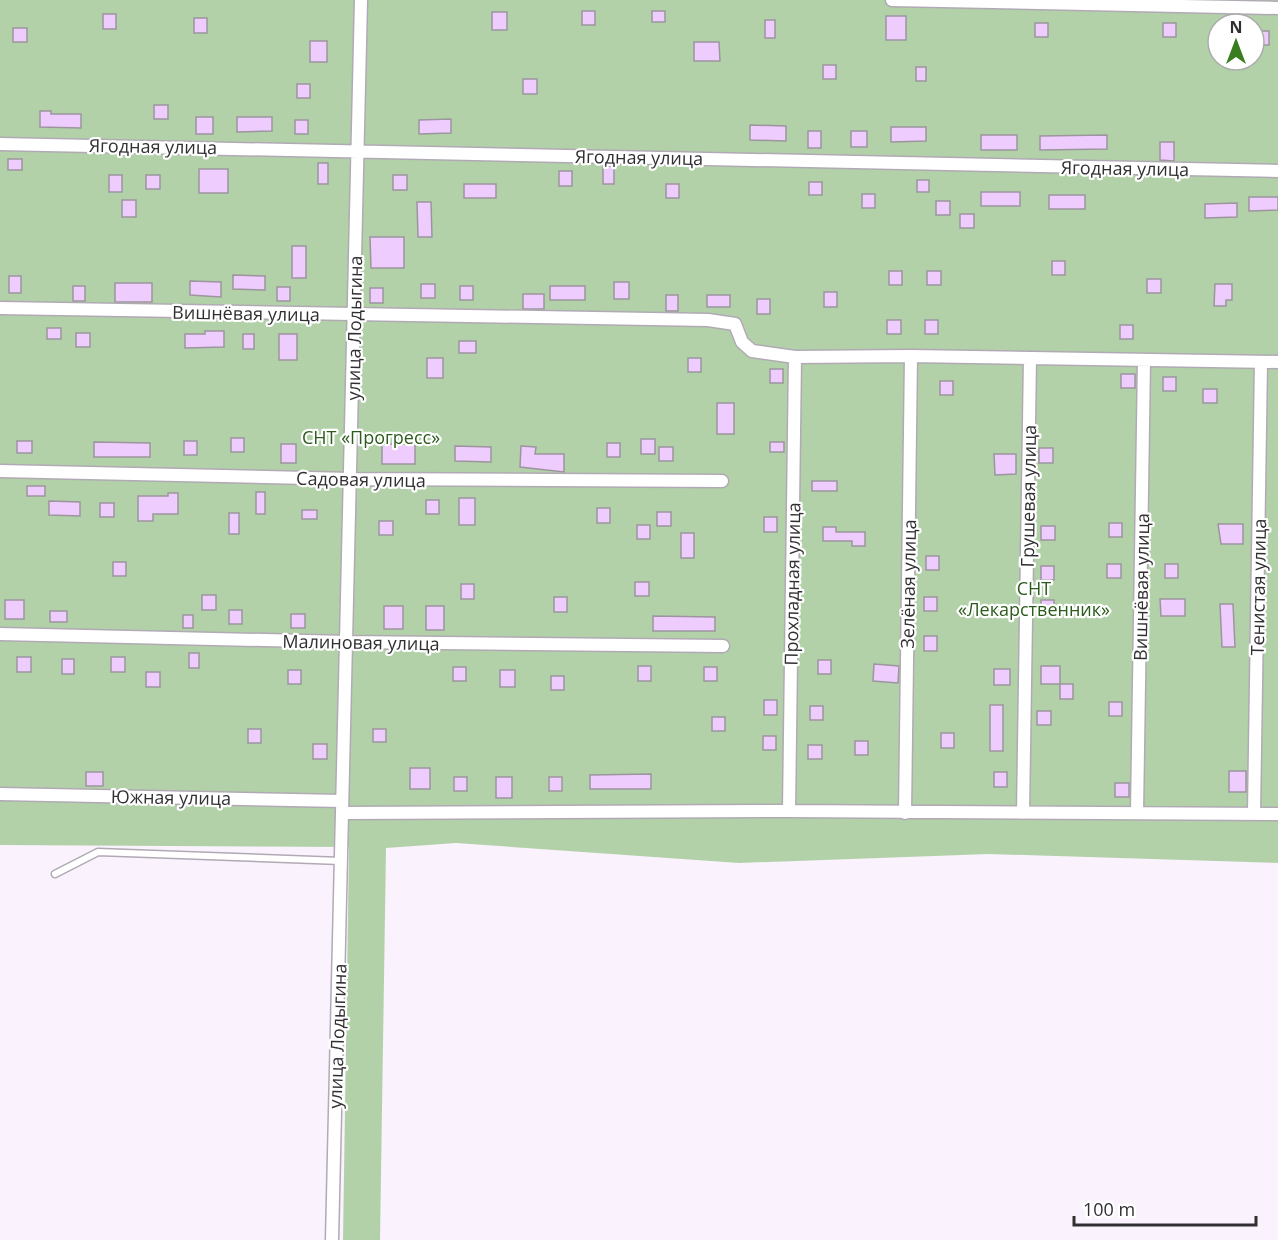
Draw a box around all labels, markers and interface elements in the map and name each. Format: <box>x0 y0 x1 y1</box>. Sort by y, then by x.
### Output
north arrow <box>1206 12 1266 72</box>
text: N <box>1229 16 1243 38</box>
street label: Ягодная улица <box>89 133 217 159</box>
street label: Ягодная улица <box>575 144 703 170</box>
street label: Ягодная улица <box>1061 155 1189 181</box>
street label: улица Лодыгина <box>341 255 367 401</box>
street label: Вишнёвая улица <box>172 300 320 326</box>
park label: СНТ «Прогресс» <box>302 425 440 449</box>
street label: Грушевая улица <box>1015 425 1041 567</box>
street label: Садовая улица <box>296 466 426 492</box>
street label: Прохладная улица <box>779 502 805 666</box>
street label: Вишнёвая улица <box>1128 513 1154 661</box>
street label: Тенистая улица <box>1245 518 1271 656</box>
street label: Зелёная улица <box>895 519 921 649</box>
park label: СНТ «Лекарственник» <box>958 576 1110 621</box>
street label: Малиновая улица <box>282 629 440 655</box>
street label: Южная улица <box>111 784 231 810</box>
street label: улица Лодыгина <box>322 963 352 1109</box>
scale bar <box>1074 1189 1256 1227</box>
text: 100 m <box>1083 1197 1135 1221</box>

